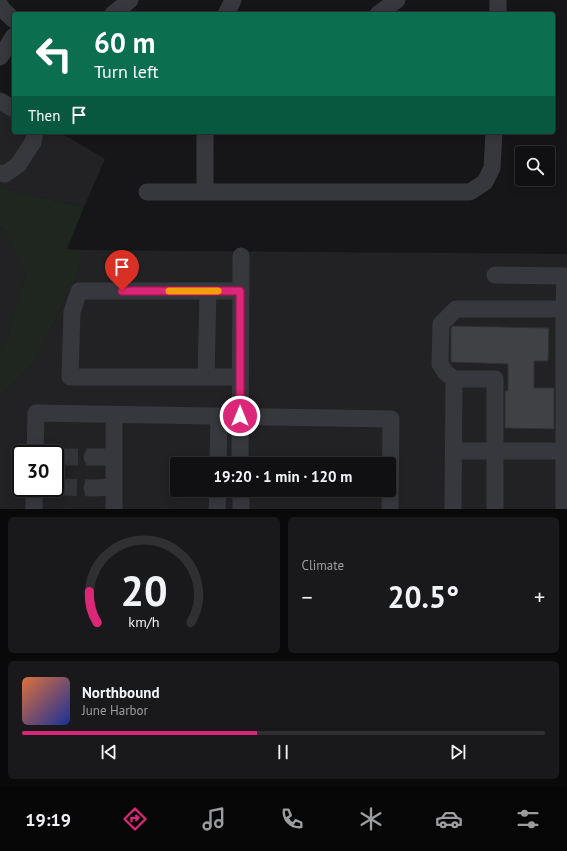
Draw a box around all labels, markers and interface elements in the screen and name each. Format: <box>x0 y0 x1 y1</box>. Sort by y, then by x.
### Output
text: 60 m <box>94 24 155 61</box>
icon: left <box>28 28 80 80</box>
text: Turn left <box>94 60 159 83</box>
icon: arrive <box>68 104 90 126</box>
text: Then <box>28 106 60 125</box>
map controls <box>515 146 555 186</box>
button: search <box>515 146 555 186</box>
pin <box>105 250 139 291</box>
icon: arrive <box>111 256 133 278</box>
position arrow <box>219 395 261 437</box>
speed limit sign: 30 <box>12 445 64 497</box>
text: 19:20 · 1 min · 120 m <box>214 467 352 486</box>
text: Climate <box>302 557 344 574</box>
text: 20 <box>120 564 167 617</box>
text: 20.5° <box>387 577 459 616</box>
text: − <box>302 583 313 611</box>
text: + <box>534 583 545 611</box>
text: km/h <box>128 612 159 631</box>
text: Northbound <box>82 683 159 702</box>
text: June Harbor <box>82 702 148 719</box>
icon: previous <box>98 741 120 763</box>
icon: pause <box>272 741 294 763</box>
icon: next <box>447 741 469 763</box>
icon: directions <box>121 805 149 833</box>
icon: music <box>200 805 228 833</box>
icon: phone <box>278 805 306 833</box>
icon: climate <box>357 805 385 833</box>
icon: car <box>435 805 463 833</box>
icon: filters <box>514 805 542 833</box>
text: 19:19 <box>25 808 71 831</box>

